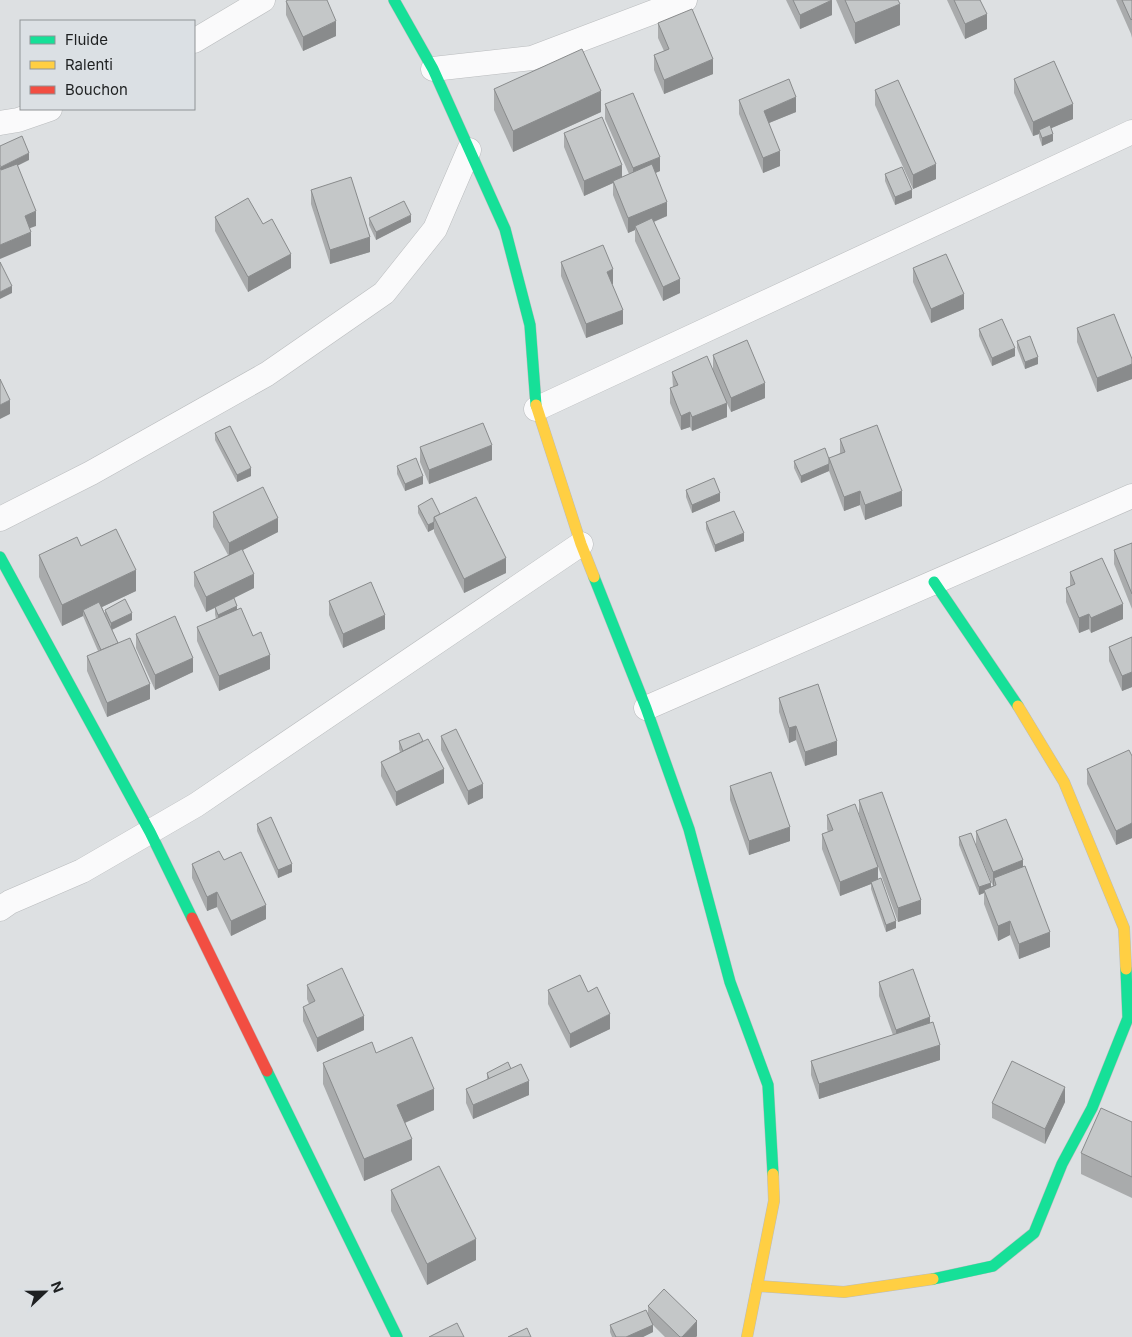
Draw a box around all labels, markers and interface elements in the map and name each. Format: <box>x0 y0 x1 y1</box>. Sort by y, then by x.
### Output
legend <box>20 20 195 110</box>
text: Fluide <box>65 30 108 49</box>
text: Ralenti <box>65 55 113 74</box>
text: Bouchon <box>65 80 128 99</box>
north arrow <box>20 1267 70 1317</box>
text: N <box>48 1279 67 1295</box>

